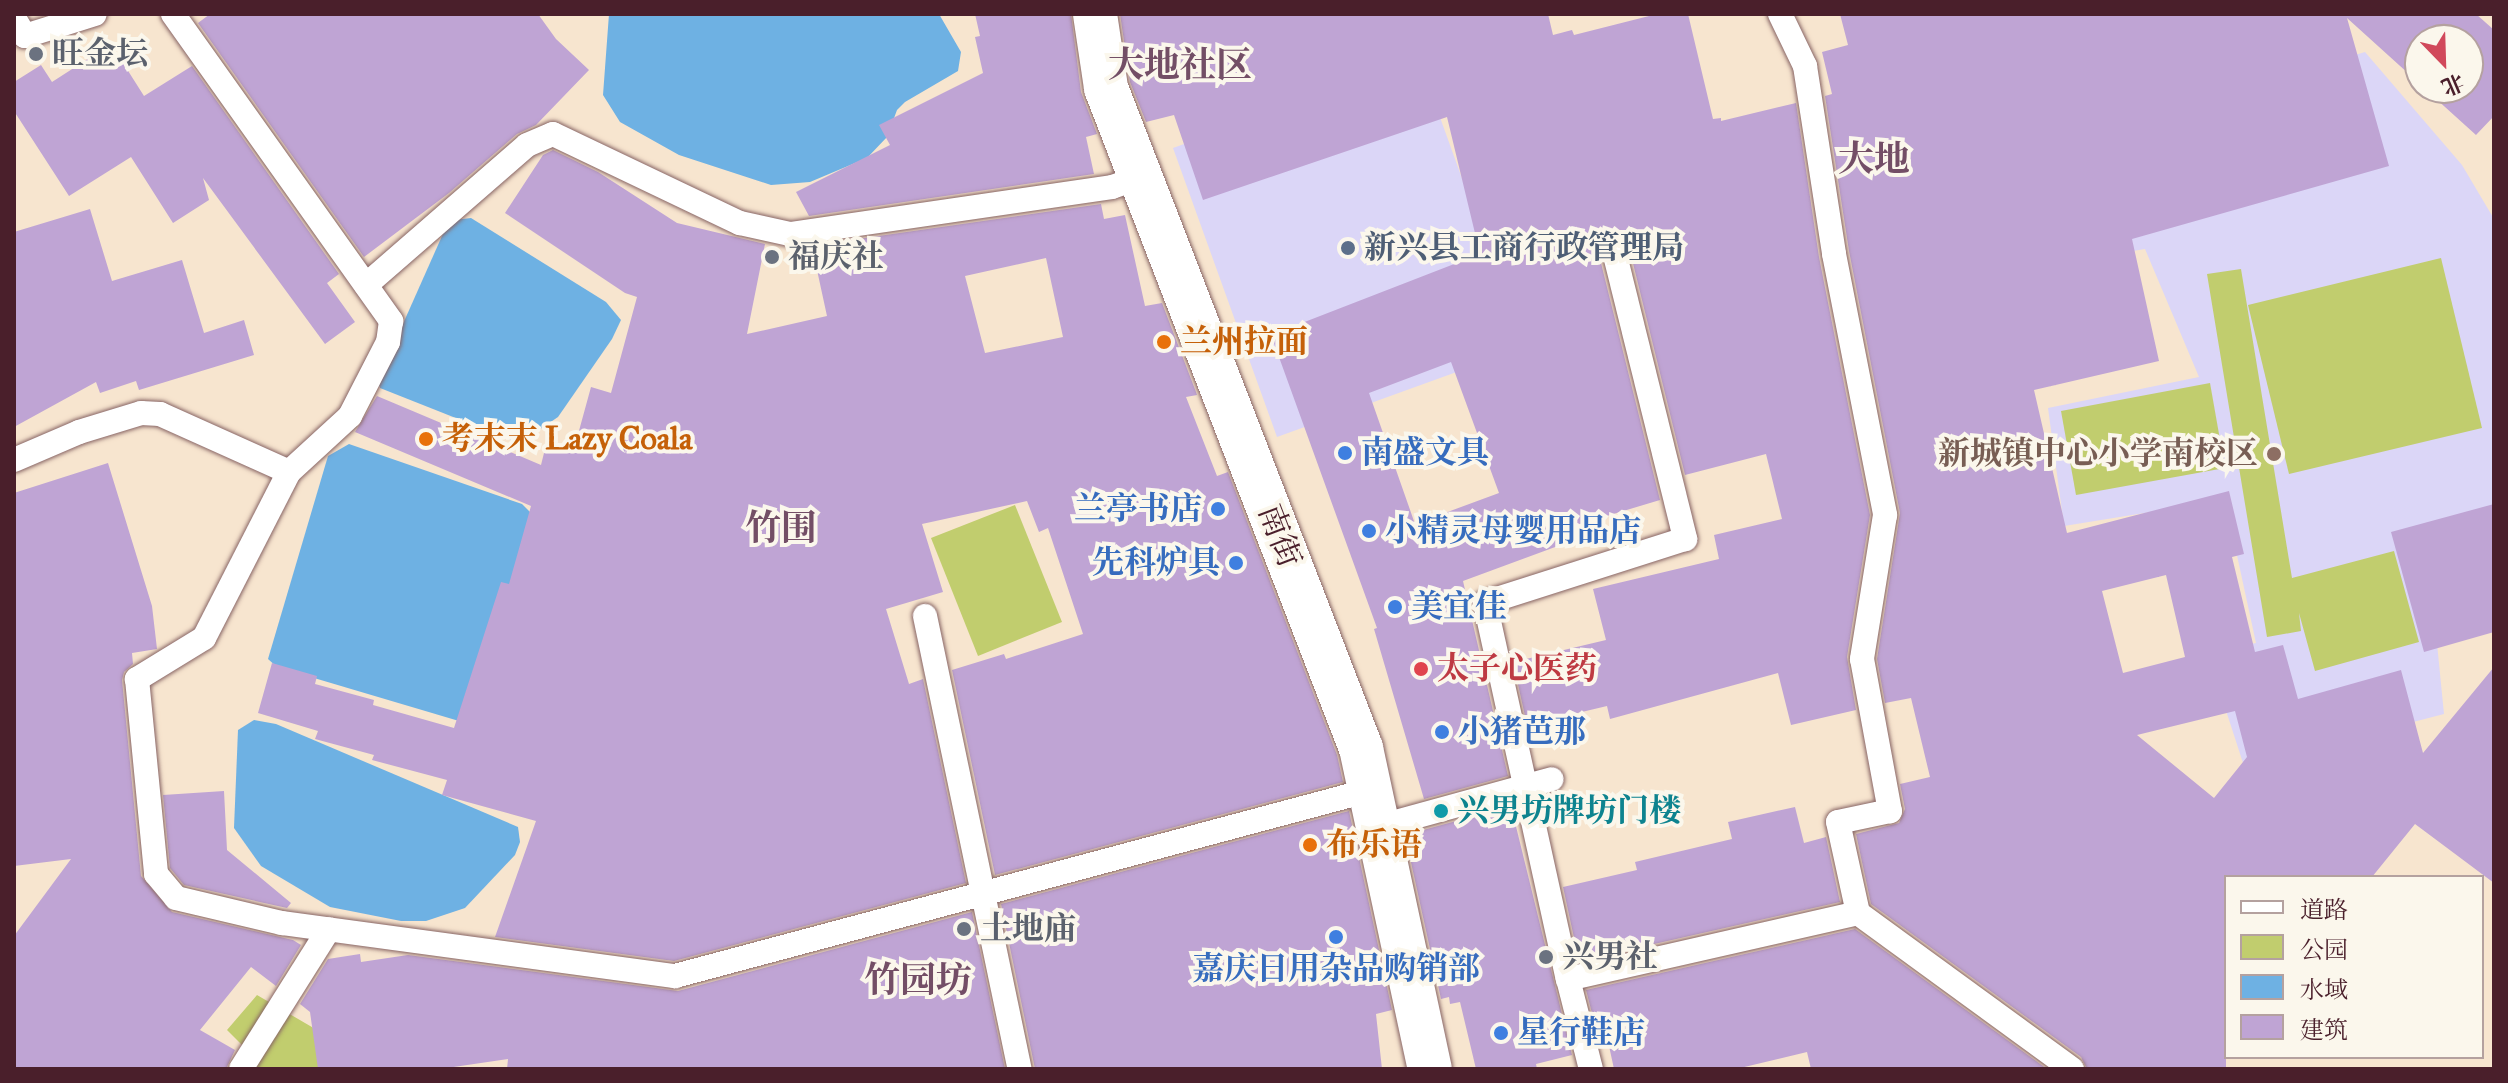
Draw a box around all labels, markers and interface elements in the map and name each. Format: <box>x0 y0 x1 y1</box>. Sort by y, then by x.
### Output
north arrow <box>2404 24 2484 104</box>
place label: 旺金坛 <box>52 35 148 73</box>
district label: 大地社区 <box>1108 44 1252 88</box>
marker: 旺金坛 <box>27 45 45 63</box>
text: 北 <box>2437 68 2468 101</box>
district label: 大地 <box>1838 138 1910 182</box>
place label: 新兴县工商行政管理局 <box>1364 229 1684 267</box>
place label: 福庆社 <box>788 238 884 276</box>
marker: 新兴县工商行政管理局 <box>1339 239 1357 257</box>
marker: 福庆社 <box>763 248 781 266</box>
place label: 兰州拉面 <box>1180 323 1308 361</box>
marker: 兰州拉面 <box>1155 333 1173 351</box>
place label: 考末末 Lazy Coala <box>442 420 693 458</box>
marker: 考末末 Lazy Coala <box>417 430 435 448</box>
place label: 南盛文具 <box>1361 434 1489 472</box>
place label: 新城镇中心小学南校区 <box>1938 435 2258 473</box>
marker: 南盛文具 <box>1336 444 1354 462</box>
marker: 新城镇中心小学南校区 <box>2265 445 2283 463</box>
place label: 兰亭书店 <box>1074 490 1202 528</box>
street label: 南街 <box>1250 499 1308 573</box>
marker: 兰亭书店 <box>1209 500 1227 518</box>
district label: 竹围 <box>745 507 817 551</box>
place label: 小精灵母婴用品店 <box>1385 512 1641 550</box>
marker: 小精灵母婴用品店 <box>1360 522 1378 540</box>
place label: 先科炉具 <box>1092 544 1220 582</box>
marker: 先科炉具 <box>1227 554 1245 572</box>
place label: 美宜佳 <box>1411 588 1507 626</box>
marker: 美宜佳 <box>1386 598 1404 616</box>
place label: 太子心医药 <box>1437 650 1597 688</box>
marker: 太子心医药 <box>1412 660 1430 678</box>
place label: 小猪芭那 <box>1458 713 1586 751</box>
marker: 小猪芭那 <box>1433 723 1451 741</box>
place label: 兴男坊牌坊门楼 <box>1457 792 1681 830</box>
marker: 兴男坊牌坊门楼 <box>1432 802 1450 820</box>
place label: 布乐语 <box>1326 826 1422 864</box>
marker: 布乐语 <box>1301 836 1319 854</box>
legend <box>2224 875 2484 1059</box>
text: 道路 <box>2300 895 2348 925</box>
place label: 土地庙 <box>980 910 1076 948</box>
marker: 土地庙 <box>955 920 973 938</box>
marker: 嘉庆日用杂品购销部 <box>1327 928 1345 946</box>
text: 公园 <box>2300 935 2348 965</box>
place label: 兴男社 <box>1562 938 1658 976</box>
marker: 兴男社 <box>1537 948 1555 966</box>
place label: 嘉庆日用杂品购销部 <box>1192 950 1480 988</box>
district label: 竹园坊 <box>864 959 972 1003</box>
text: 水域 <box>2300 975 2348 1005</box>
place label: 星行鞋店 <box>1517 1014 1645 1052</box>
text: 建筑 <box>2300 1015 2348 1045</box>
marker: 星行鞋店 <box>1492 1024 1510 1042</box>

